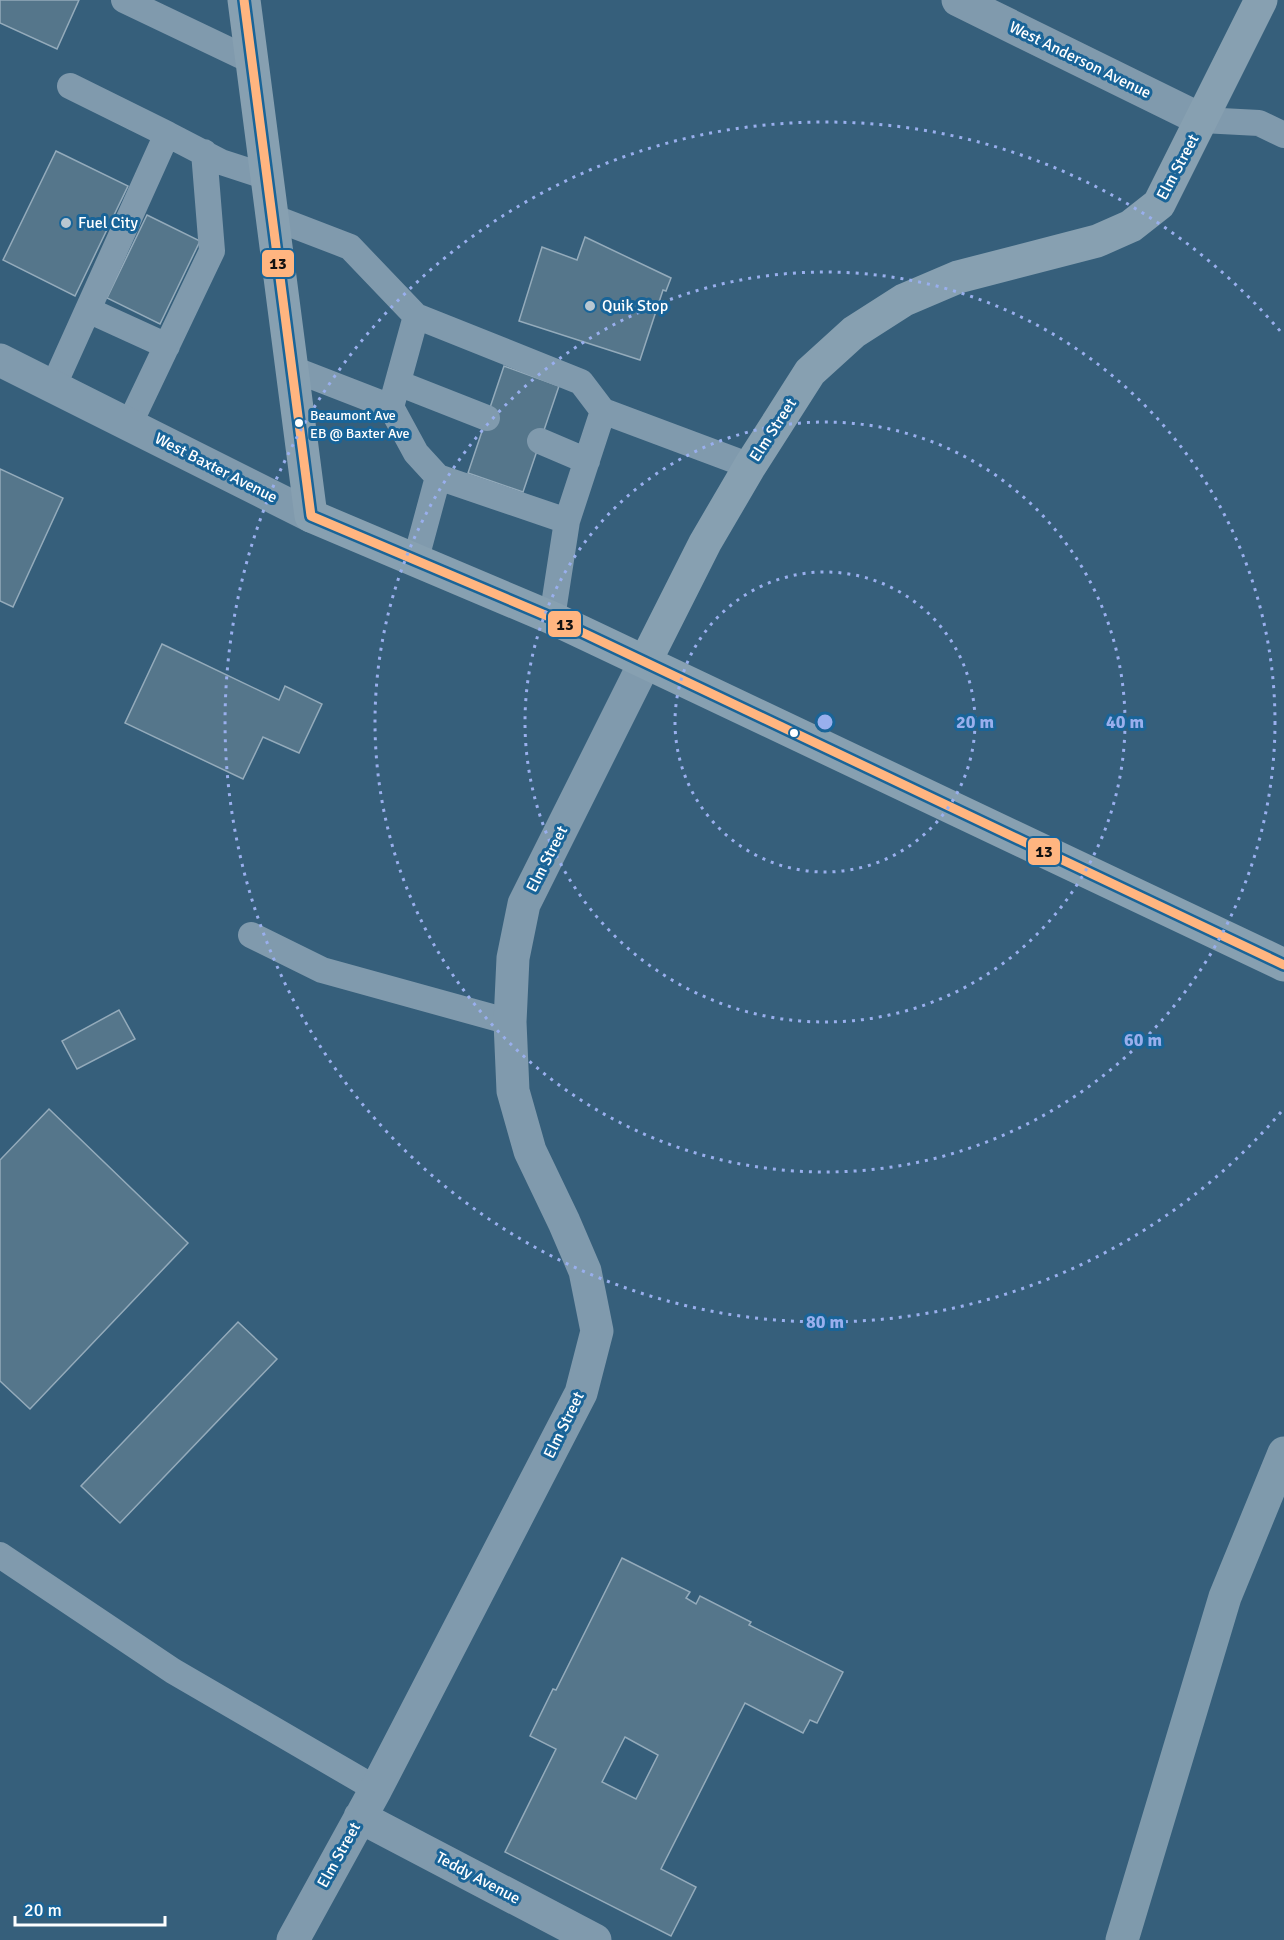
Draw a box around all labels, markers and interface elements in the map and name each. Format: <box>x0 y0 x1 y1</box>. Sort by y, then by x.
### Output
street label: West Anderson Avenue <box>1006 17 1154 103</box>
street label: Elm Street <box>1152 130 1204 203</box>
place label: Fuel City <box>78 213 138 233</box>
marker: Fuel City <box>59 216 73 230</box>
line badge: 13 <box>261 249 295 278</box>
text: 13 <box>269 254 287 274</box>
place label: Quik Stop <box>602 296 668 316</box>
marker: Quik Stop <box>583 299 597 313</box>
street label: Elm Street <box>745 394 801 466</box>
place label: Beaumont Ave EB @ Baxter Ave <box>310 407 409 442</box>
marker: Beaumont Ave EB @ Baxter Ave <box>293 417 305 429</box>
street label: West Baxter Avenue <box>151 428 281 508</box>
line badge: 13 <box>547 610 582 638</box>
text: 13 <box>556 615 574 635</box>
text: 20 m <box>956 711 994 733</box>
text: 40 m <box>1106 711 1144 733</box>
centre of rings <box>815 712 835 732</box>
unlabelled marker <box>788 727 800 739</box>
street label: Elm Street <box>522 822 572 895</box>
line badge: 13 <box>1027 837 1061 866</box>
text: 13 <box>1035 842 1053 862</box>
text: 60 m <box>1124 1029 1162 1051</box>
text: 80 m <box>806 1311 844 1333</box>
street label: Elm Street <box>539 1388 589 1462</box>
street label: Elm Street <box>313 1818 365 1891</box>
street label: Teddy Avenue <box>432 1847 524 1909</box>
scale bar <box>15 1889 165 1927</box>
text: 20 m <box>24 1899 62 1921</box>

